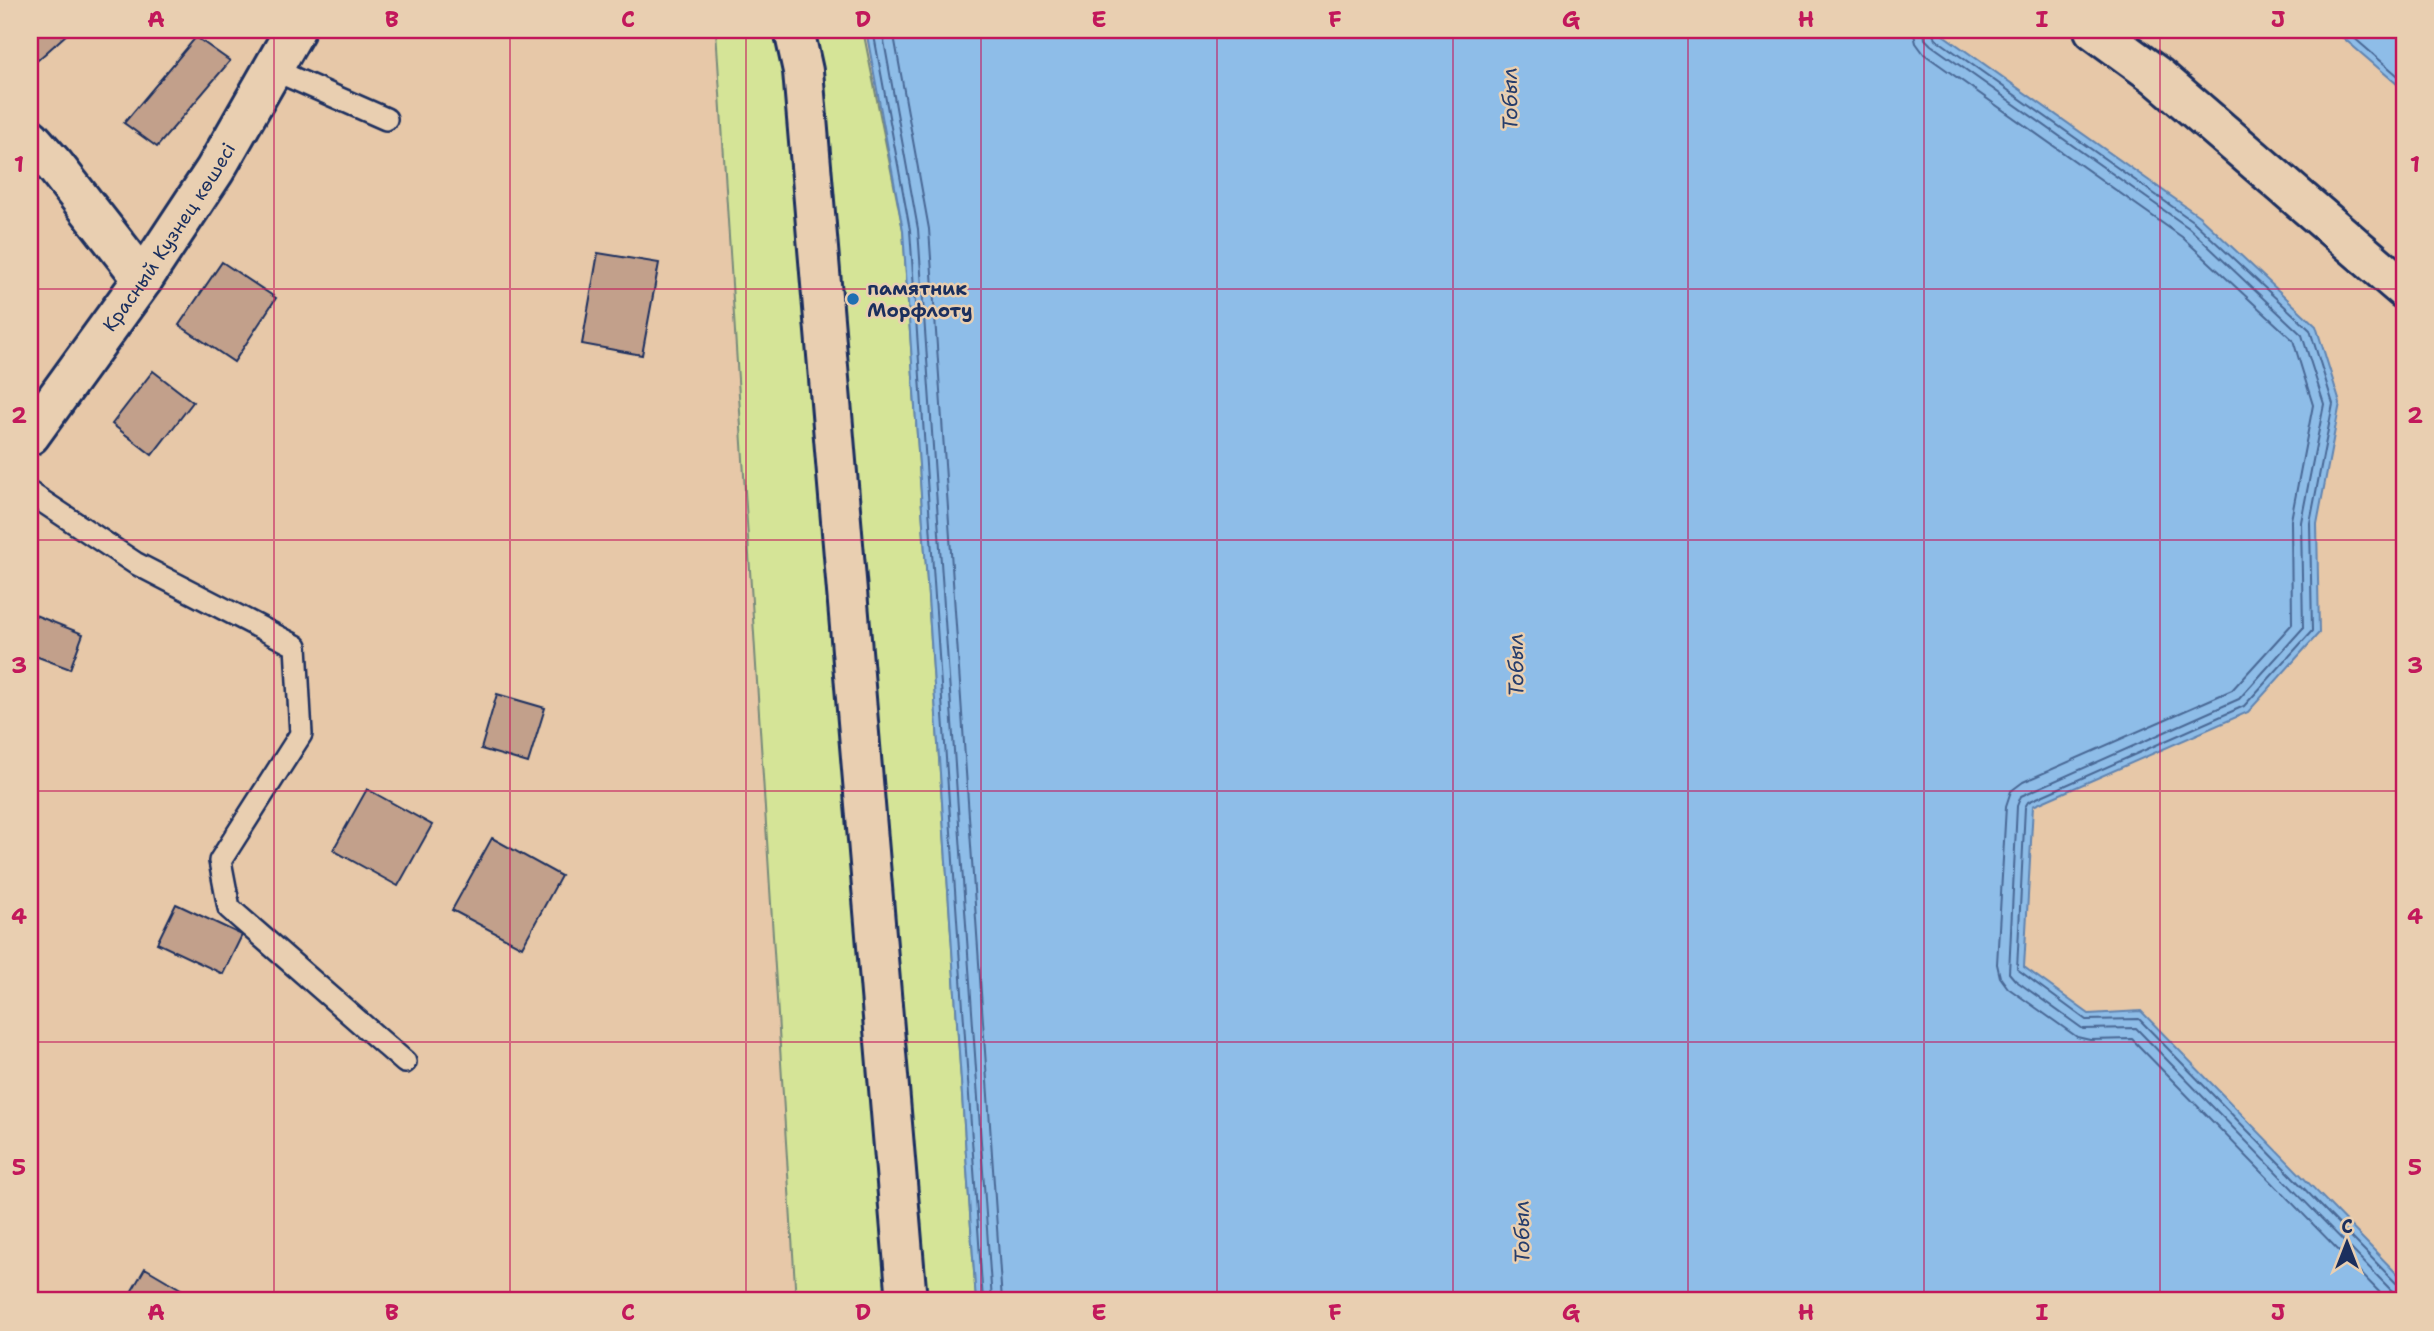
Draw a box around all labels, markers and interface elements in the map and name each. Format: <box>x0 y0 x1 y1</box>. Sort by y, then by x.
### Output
text: A <box>147 4 165 34</box>
text: B <box>385 4 399 34</box>
text: C <box>621 4 635 34</box>
text: D <box>855 4 871 34</box>
text: E <box>1091 4 1107 34</box>
text: F <box>1328 4 1342 34</box>
text: G <box>1562 4 1581 34</box>
text: H <box>1798 4 1814 34</box>
text: I <box>2036 4 2049 34</box>
text: J <box>2271 4 2285 34</box>
water label: Тобыл <box>1495 67 1525 131</box>
street label: Красный Кузнец көшесі <box>97 138 241 336</box>
text: 1 <box>14 149 24 179</box>
text: 1 <box>2410 149 2420 179</box>
place label: памятник Морфлоту <box>867 276 973 323</box>
marker: памятник Морфлоту <box>845 291 861 307</box>
text: 2 <box>11 400 27 430</box>
text: 2 <box>2407 400 2423 430</box>
water label: Тобыл <box>1501 633 1531 697</box>
text: 3 <box>11 650 27 680</box>
text: 3 <box>2407 650 2423 680</box>
text: 4 <box>11 901 27 931</box>
text: 4 <box>2407 901 2423 931</box>
text: 5 <box>12 1152 26 1182</box>
text: 5 <box>2408 1152 2422 1182</box>
water label: Тобыл <box>1507 1200 1537 1264</box>
north arrow <box>2312 1208 2382 1278</box>
text: С <box>2341 1214 2353 1239</box>
text: A <box>147 1297 165 1327</box>
text: B <box>385 1297 399 1327</box>
text: C <box>621 1297 635 1327</box>
text: D <box>855 1297 871 1327</box>
text: E <box>1091 1297 1107 1327</box>
text: F <box>1328 1297 1342 1327</box>
text: G <box>1562 1297 1581 1327</box>
text: H <box>1798 1297 1814 1327</box>
text: I <box>2036 1297 2049 1327</box>
text: J <box>2271 1297 2285 1327</box>

